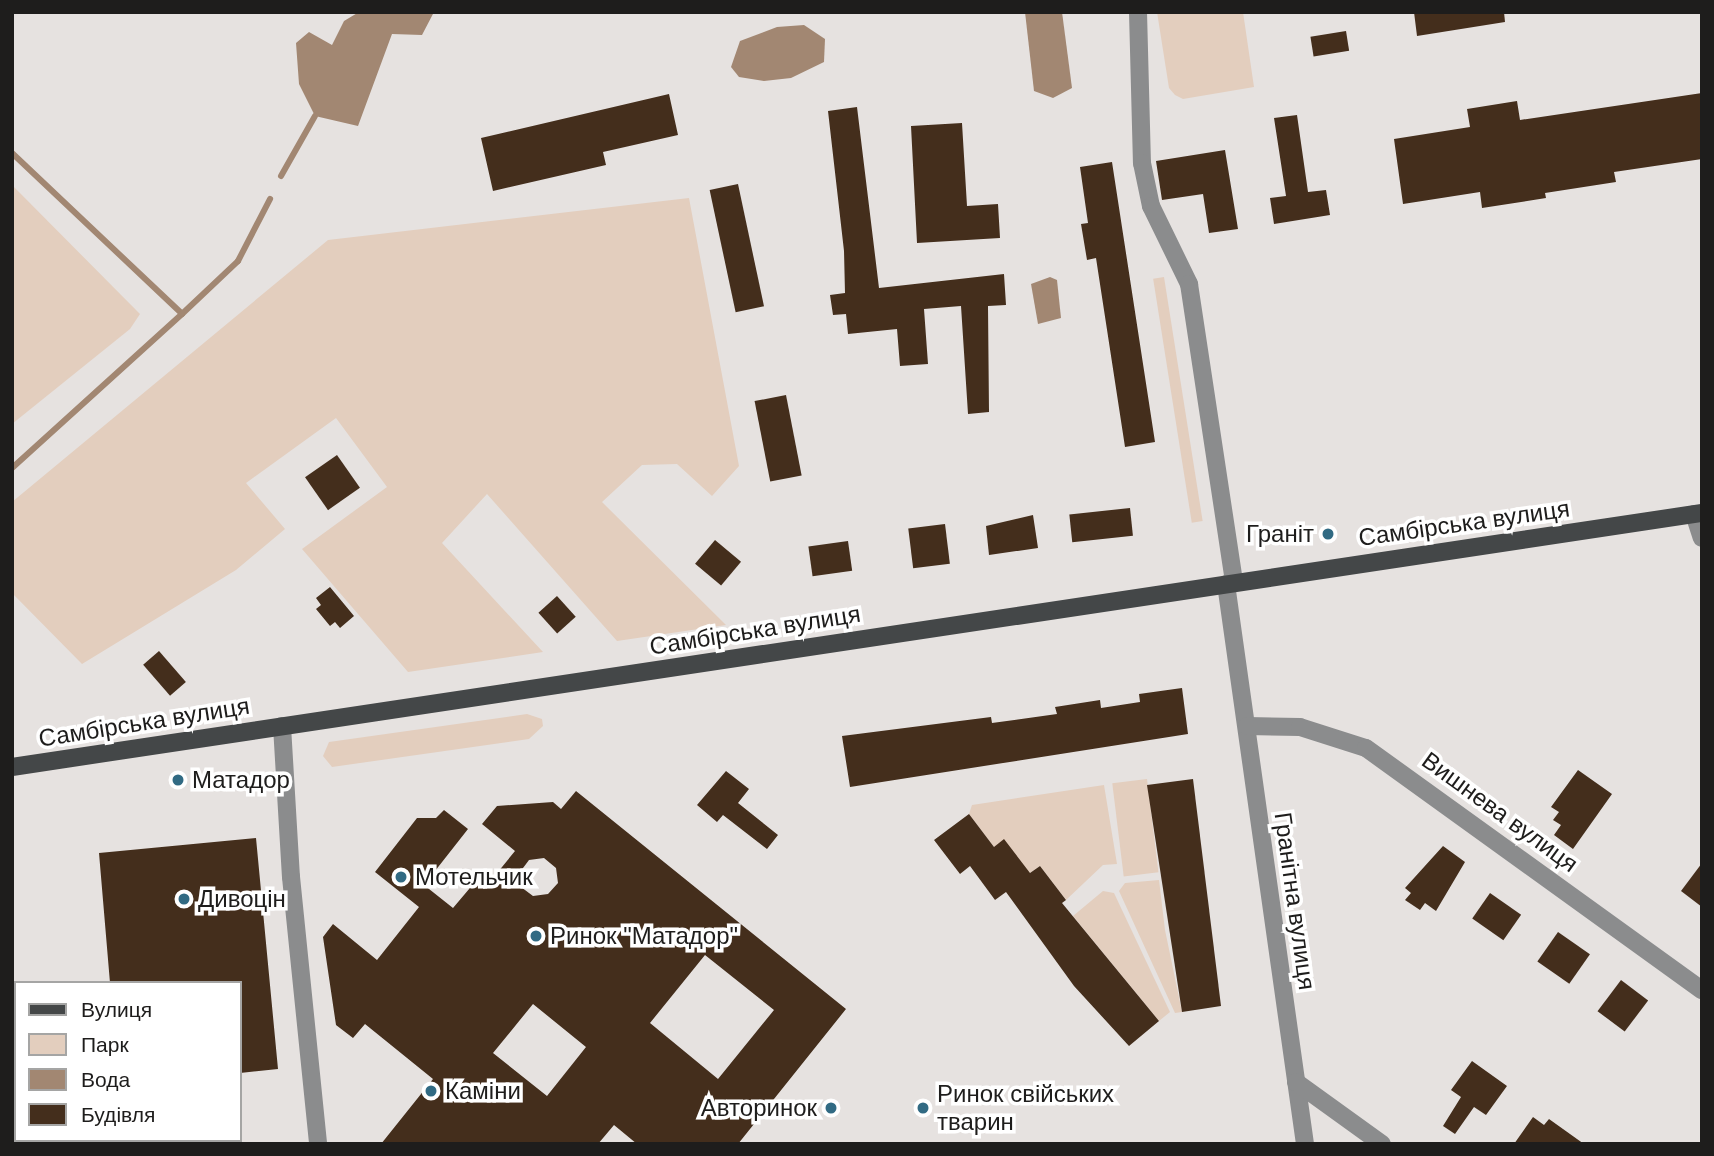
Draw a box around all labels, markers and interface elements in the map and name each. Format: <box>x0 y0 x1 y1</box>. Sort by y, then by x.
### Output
street label: Самбірська вулиця <box>1357 494 1571 552</box>
place label: Граніт <box>1246 520 1314 548</box>
marker: Граніт <box>1320 526 1336 542</box>
street label: Самбірська вулиця <box>648 599 862 661</box>
street label: Самбірська вулиця <box>37 691 251 753</box>
street label: Вишнева вулиця <box>1416 746 1584 878</box>
place label: Матадор <box>192 766 290 794</box>
marker: Матадор <box>170 772 186 788</box>
street label: Гранітна вулиця <box>1268 810 1322 992</box>
place label: Мотельчик <box>415 863 533 891</box>
marker: Мотельчик <box>393 869 409 885</box>
place label: Дивоцін <box>198 885 286 913</box>
marker: Дивоцін <box>176 891 192 907</box>
place label: Ринок "Матадор" <box>550 922 738 950</box>
marker: Ринок "Матадор" <box>528 928 544 944</box>
legend <box>14 981 242 1142</box>
text: Вулиця <box>81 998 152 1021</box>
text: Парк <box>81 1033 129 1056</box>
text: Вода <box>81 1068 130 1091</box>
place label: Каміни <box>445 1077 521 1105</box>
place label: Ринок свійських тварин <box>937 1080 1114 1136</box>
marker: Каміни <box>423 1083 439 1099</box>
place label: Авторинок <box>701 1094 817 1122</box>
marker: Авторинок <box>823 1100 839 1116</box>
marker: Ринок свійських тварин <box>915 1100 931 1116</box>
text: Будівля <box>81 1103 155 1126</box>

